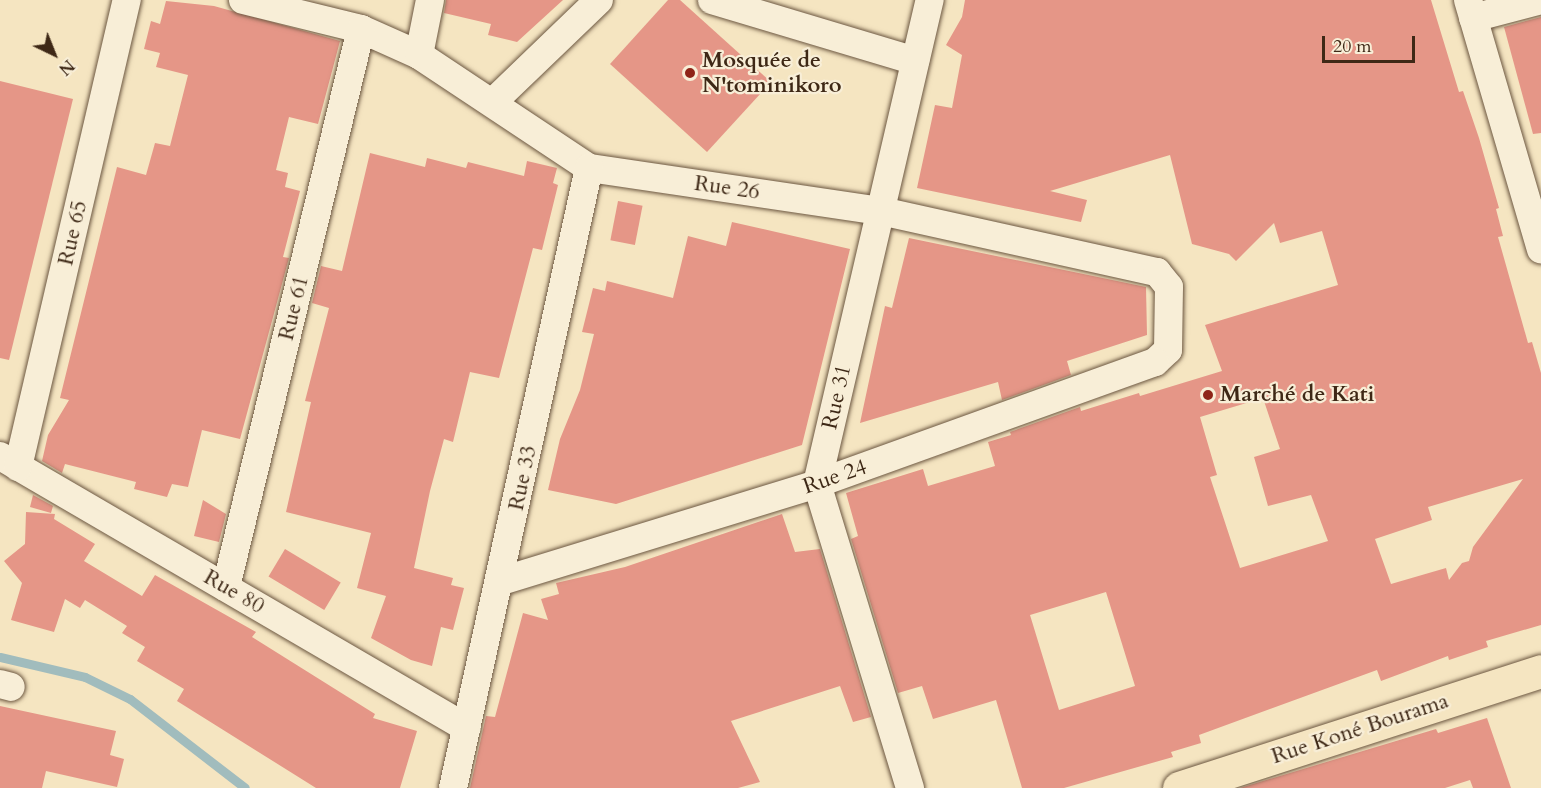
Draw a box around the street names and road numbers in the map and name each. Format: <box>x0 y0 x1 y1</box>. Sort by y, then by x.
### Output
street label: Rue 26 <box>693 170 761 206</box>
street label: Rue 65 <box>53 198 93 268</box>
street label: Rue 61 <box>273 273 315 343</box>
street label: Rue 31 <box>817 362 857 432</box>
street label: Rue 33 <box>503 443 543 513</box>
street label: Rue 24 <box>800 454 870 500</box>
street label: Rue 80 <box>199 564 269 620</box>
street label: Rue Koné Bourama <box>1268 688 1452 770</box>

